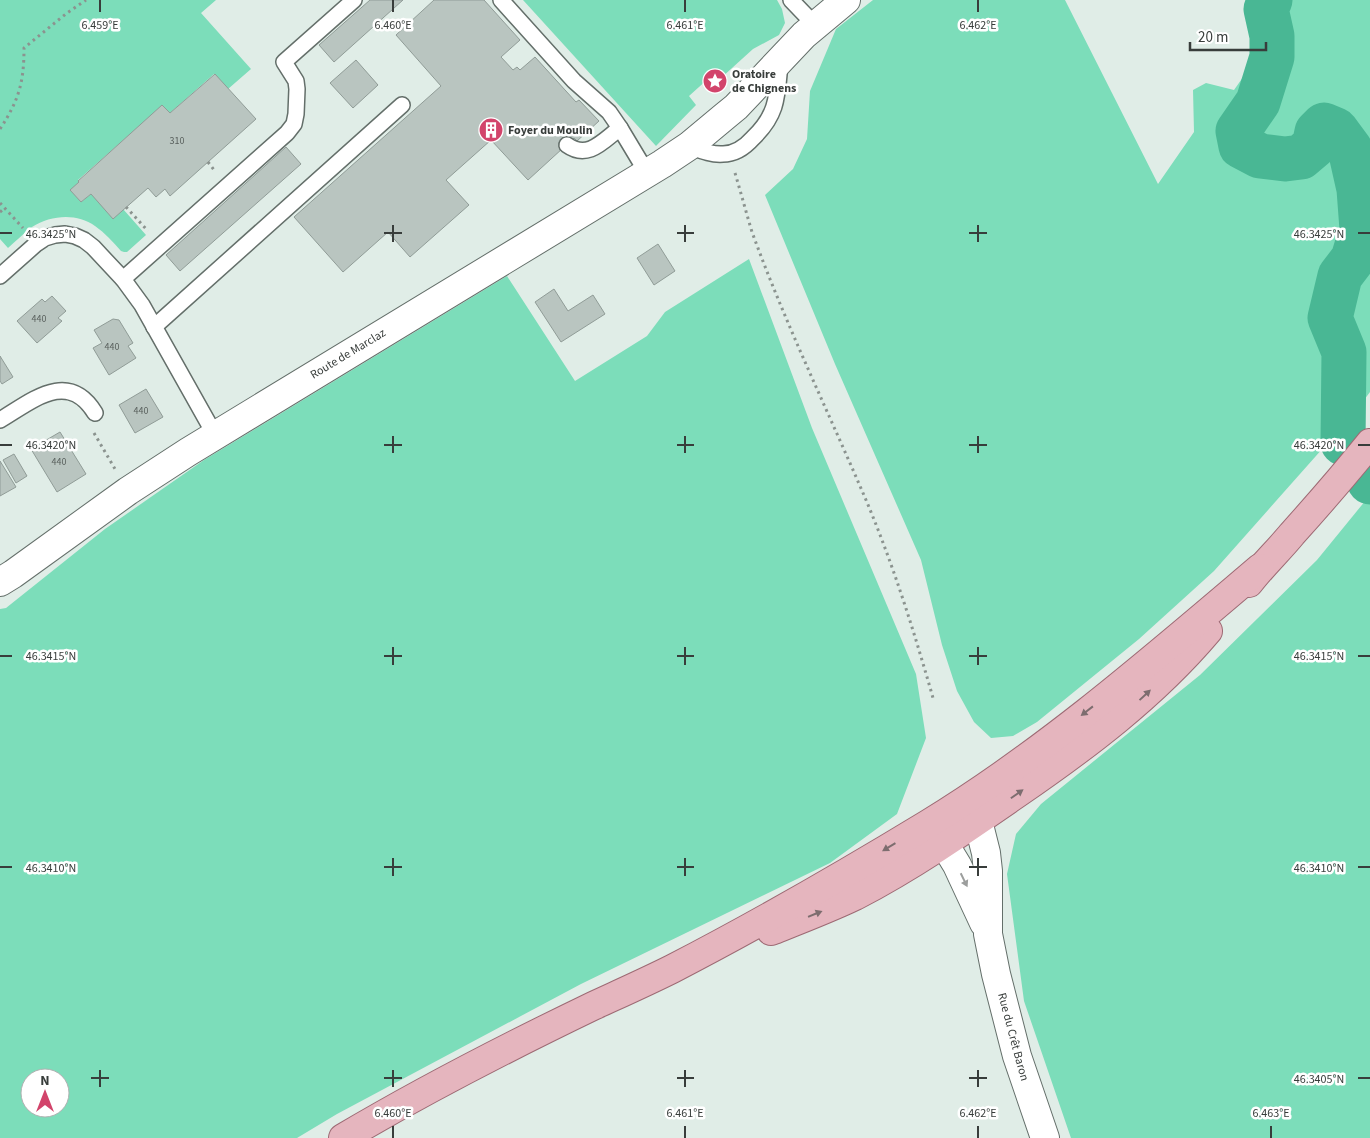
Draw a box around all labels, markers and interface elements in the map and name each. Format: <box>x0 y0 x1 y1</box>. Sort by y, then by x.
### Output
text: 6.459°E <box>81 17 119 34</box>
text: 6.460°E <box>374 17 412 34</box>
text: 6.461°E <box>666 17 704 34</box>
text: 6.462°E <box>959 17 997 34</box>
scale bar <box>1190 20 1266 52</box>
text: 20 m <box>1198 27 1228 48</box>
place label: Oratoire de Chignens <box>732 66 796 97</box>
place icon: Oratoire de Chignens <box>702 68 728 94</box>
building icon: Foyer du Moulin <box>478 117 504 143</box>
place label: Foyer du Moulin <box>508 122 593 139</box>
house number: 310 <box>170 134 184 148</box>
text: 46.3425°N <box>26 226 76 243</box>
text: 46.3425°N <box>1294 226 1344 243</box>
house number: 440 <box>32 312 46 326</box>
street label: Route de Marclaz <box>307 325 389 383</box>
house number: 440 <box>105 340 119 354</box>
house number: 440 <box>134 404 148 418</box>
text: 46.3420°N <box>26 437 76 454</box>
text: 46.3420°N <box>1294 437 1344 454</box>
house number: 440 <box>52 455 66 469</box>
text: 46.3415°N <box>26 648 76 665</box>
text: 46.3415°N <box>1294 648 1344 665</box>
one-way arrow <box>1139 689 1151 701</box>
one-way arrow <box>1081 705 1094 716</box>
one-way arrow <box>1010 789 1023 799</box>
one-way arrow <box>882 843 895 852</box>
text: 46.3410°N <box>26 860 76 877</box>
text: 46.3410°N <box>1294 860 1344 877</box>
one-way arrow <box>960 872 968 887</box>
one-way arrow <box>808 909 822 917</box>
street label: Rue du Crêt Baron <box>993 991 1033 1083</box>
north arrow <box>20 1068 70 1118</box>
text: N <box>40 1071 50 1091</box>
text: 46.3405°N <box>1294 1071 1344 1088</box>
text: 6.460°E <box>374 1105 412 1122</box>
text: 6.461°E <box>666 1105 704 1122</box>
text: 6.462°E <box>959 1105 997 1122</box>
text: 6.463°E <box>1252 1105 1290 1122</box>

